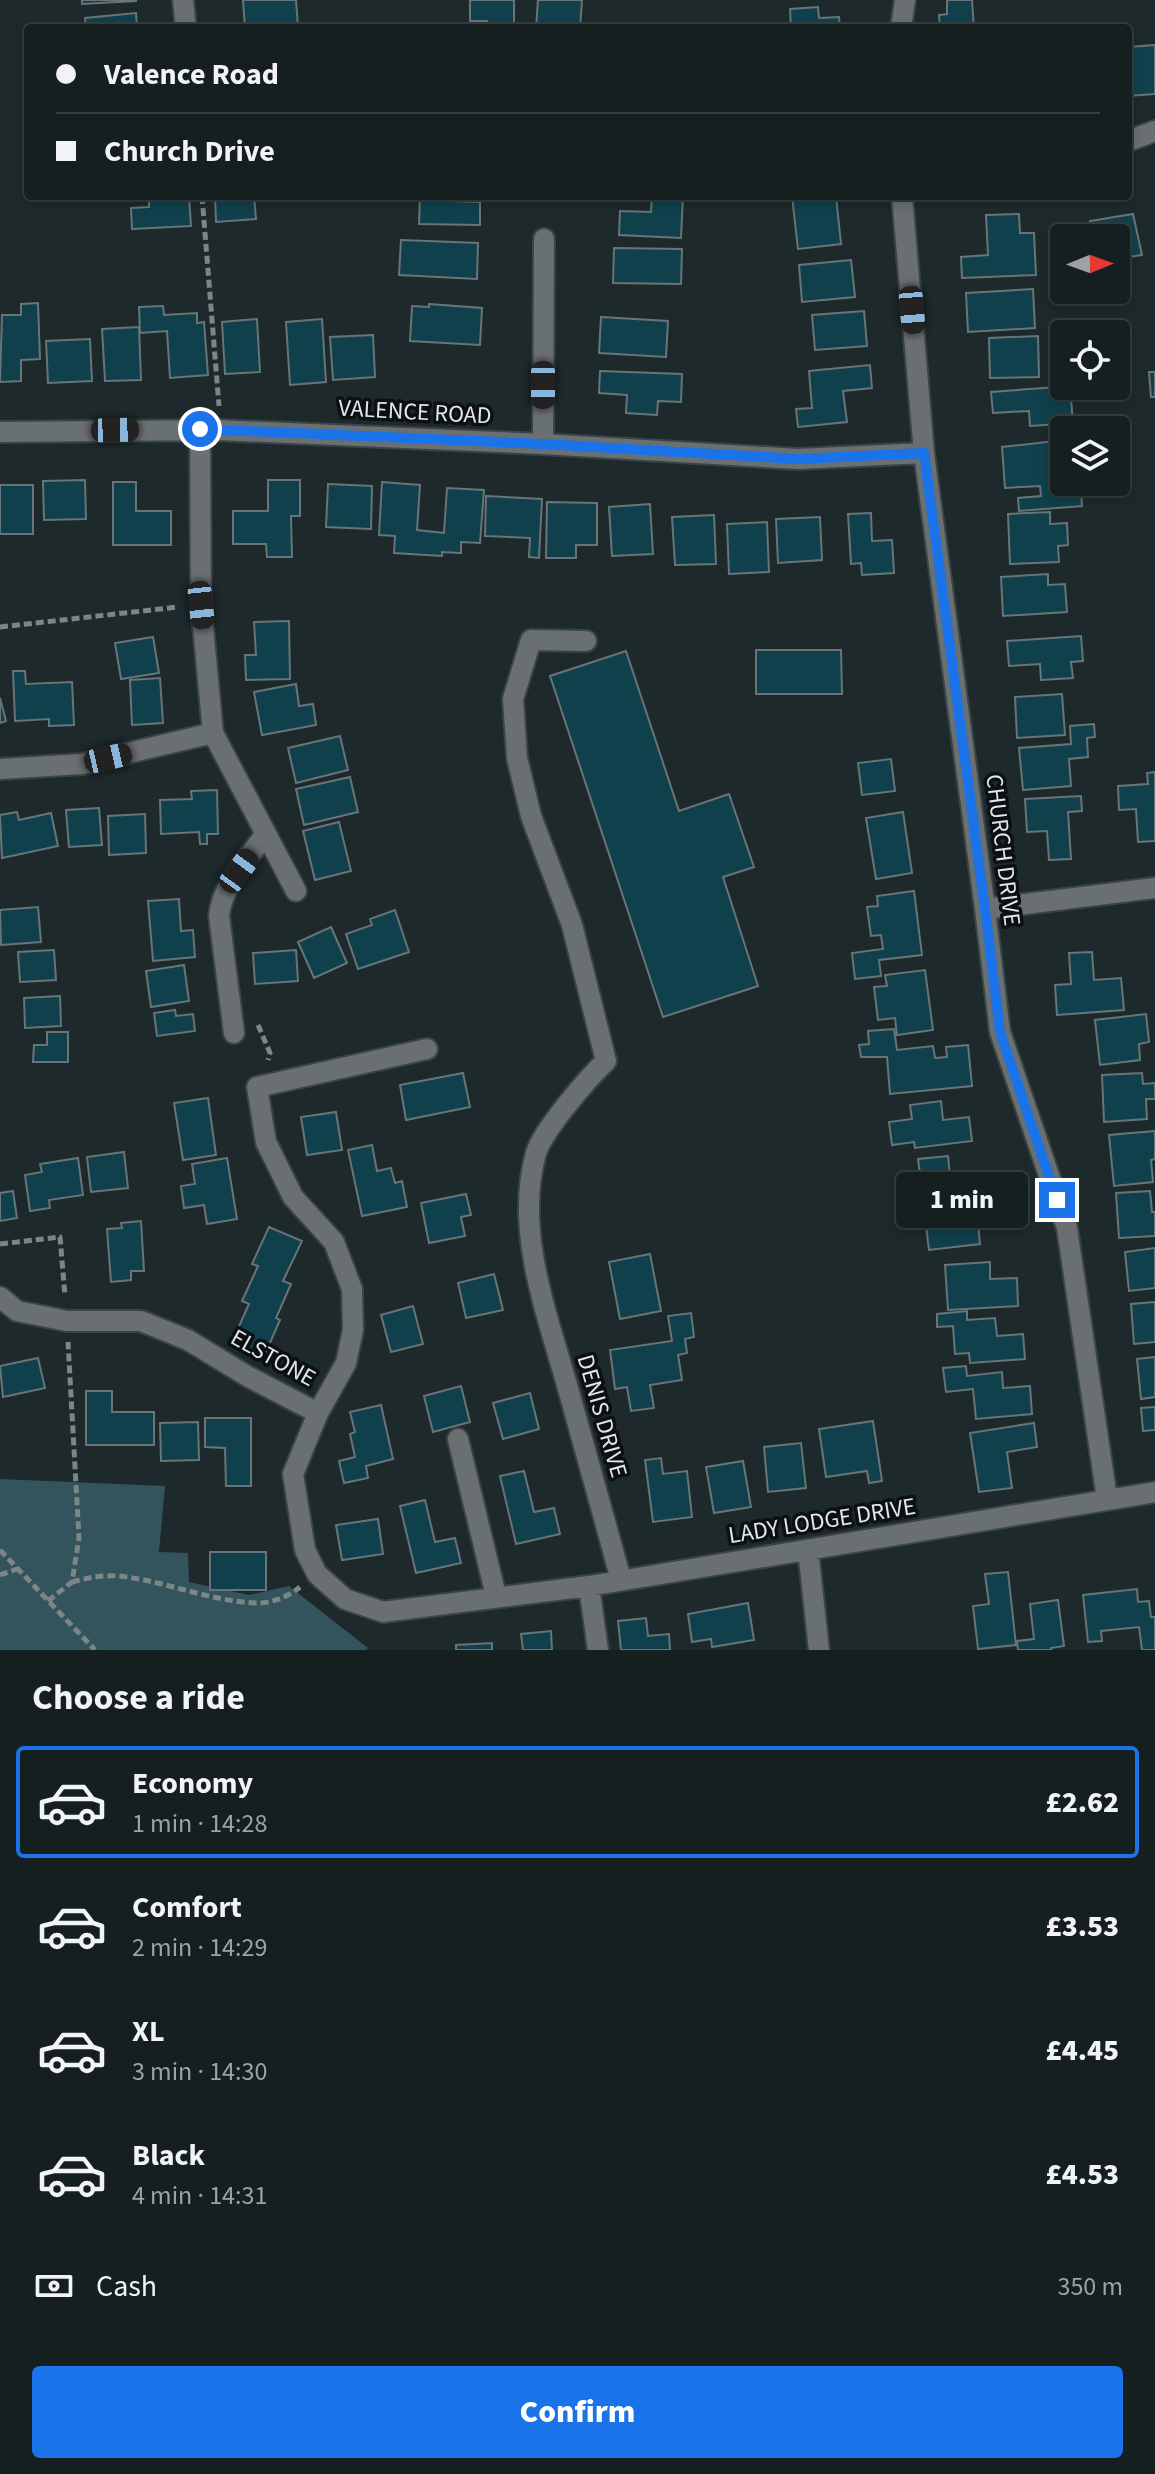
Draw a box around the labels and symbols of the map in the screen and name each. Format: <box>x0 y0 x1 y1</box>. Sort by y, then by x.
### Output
north arrow <box>1050 224 1130 304</box>
car <box>898 285 926 335</box>
car <box>531 361 555 409</box>
street label: VALENCE ROAD <box>338 391 492 433</box>
route start <box>182 411 218 447</box>
car <box>91 418 139 442</box>
car <box>187 580 215 630</box>
car <box>82 741 134 775</box>
street label: CHURCH DRIVE <box>976 772 1030 928</box>
car <box>215 845 263 897</box>
callout: 1 min <box>897 1172 1029 1228</box>
route end <box>1039 1182 1075 1218</box>
street label: ELSTONE <box>224 1320 322 1396</box>
street label: DENIS DRIVE <box>568 1350 636 1482</box>
street label: LADY LODGE DRIVE <box>726 1489 918 1553</box>

